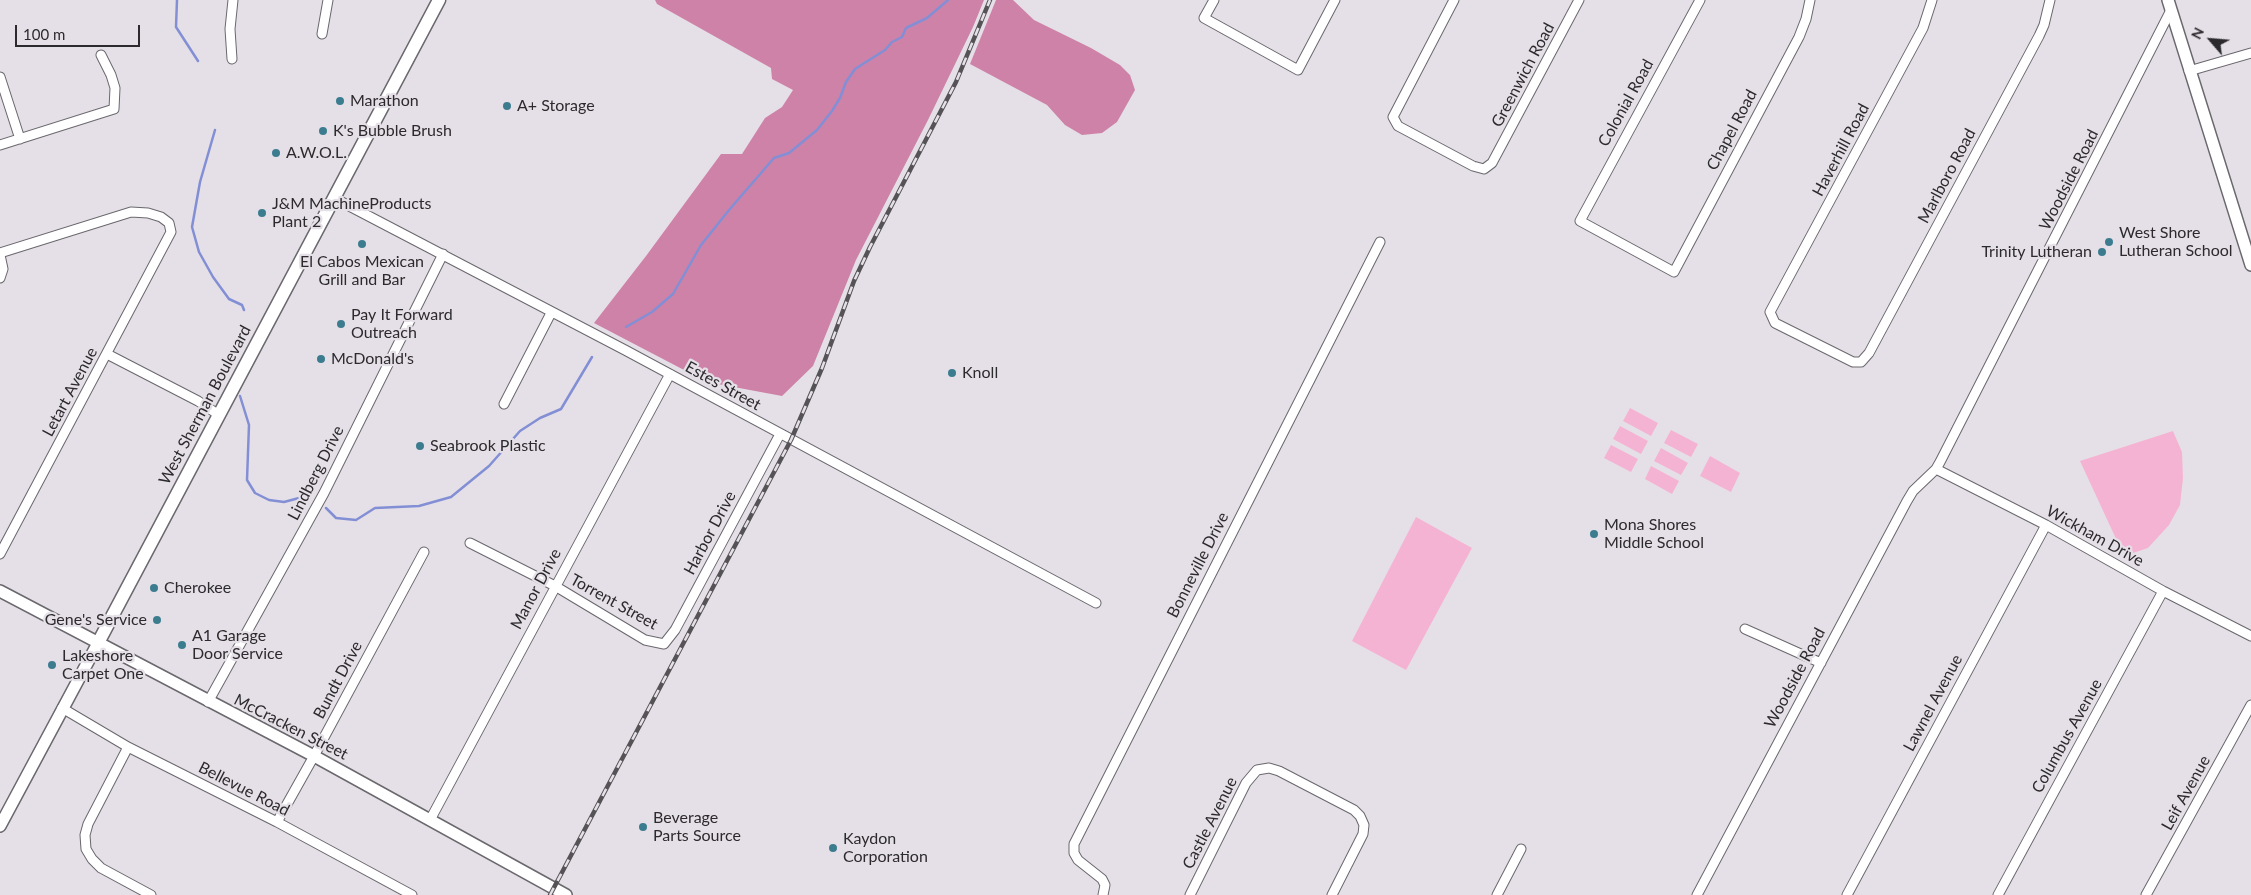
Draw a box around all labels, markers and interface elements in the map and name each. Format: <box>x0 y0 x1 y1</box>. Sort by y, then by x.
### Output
scale bar <box>18 15 142 47</box>
north arrow <box>2186 15 2236 65</box>
street label: Greenwich Road <box>1487 20 1559 130</box>
text: N <box>2187 24 2207 42</box>
text: 100 m <box>23 25 65 43</box>
street label: Colonial Road <box>1594 56 1658 150</box>
street label: Chapel Road <box>1703 86 1761 174</box>
place label: Marathon <box>350 91 419 111</box>
marker: Marathon <box>334 95 346 107</box>
place label: A+ Storage <box>517 96 595 116</box>
marker: A+ Storage <box>501 100 513 112</box>
street label: Haverhill Road <box>1809 100 1873 200</box>
place label: K's Bubble Brush <box>333 121 452 141</box>
marker: K's Bubble Brush <box>317 125 329 137</box>
street label: Marlboro Road <box>1914 125 1980 227</box>
street label: Woodside Road <box>2035 126 2103 234</box>
place label: A.W.O.L. <box>286 143 347 163</box>
marker: A.W.O.L. <box>270 147 282 159</box>
place label: J&M MachineProducts Plant 2 <box>272 194 431 232</box>
marker: J&M MachineProducts Plant 2 <box>256 207 268 219</box>
place label: West Shore Lutheran School <box>2119 223 2233 261</box>
marker: West Shore Lutheran School <box>2103 236 2115 248</box>
marker: El Cabos Mexican Grill and Bar <box>356 238 368 250</box>
place label: Trinity Lutheran <box>1981 242 2092 262</box>
marker: Trinity Lutheran <box>2096 246 2108 258</box>
place label: El Cabos Mexican Grill and Bar <box>300 252 424 290</box>
place label: Pay It Forward Outreach <box>351 305 453 343</box>
marker: Pay It Forward Outreach <box>335 318 347 330</box>
street label: West Sherman Boulevard <box>155 322 255 488</box>
street label: Letart Avenue <box>38 344 102 440</box>
place label: McDonald's <box>331 349 414 369</box>
marker: McDonald's <box>315 353 327 365</box>
street label: Estes Street <box>682 357 764 415</box>
place label: Knoll <box>962 363 998 383</box>
marker: Knoll <box>946 367 958 379</box>
street label: Lindberg Drive <box>284 423 348 523</box>
place label: Seabrook Plastic <box>430 436 546 456</box>
marker: Seabrook Plastic <box>414 440 426 452</box>
street label: Harbor Drive <box>680 488 740 578</box>
street label: Wickham Drive <box>2043 501 2147 571</box>
street label: Bonneville Drive <box>1163 509 1233 621</box>
place label: Mona Shores Middle School <box>1604 515 1704 553</box>
marker: Mona Shores Middle School <box>1588 528 1600 540</box>
street label: Manor Drive <box>507 545 565 633</box>
street label: Torrent Street <box>567 570 661 634</box>
place label: Cherokee <box>164 578 231 598</box>
marker: Cherokee <box>148 582 160 594</box>
place label: Gene's Service <box>45 610 147 630</box>
marker: Gene's Service <box>151 614 163 626</box>
street label: Woodside Road <box>1761 625 1829 731</box>
place label: A1 Garage Door Service <box>192 626 283 664</box>
street label: Bundt Drive <box>310 638 366 722</box>
marker: A1 Garage Door Service <box>176 639 188 651</box>
place label: Lakeshore Carpet One <box>62 646 144 684</box>
street label: Lawnel Avenue <box>1899 651 1967 755</box>
marker: Lakeshore Carpet One <box>46 659 58 671</box>
street label: Columbus Avenue <box>2028 676 2106 796</box>
street label: McCracken Street <box>231 690 351 764</box>
street label: Leif Avenue <box>2158 752 2214 834</box>
street label: Bellevue Road <box>195 758 293 820</box>
street label: Castle Avenue <box>1179 774 1241 872</box>
place label: Beverage Parts Source <box>653 808 741 846</box>
marker: Beverage Parts Source <box>637 821 649 833</box>
place label: Kaydon Corporation <box>843 829 928 867</box>
marker: Kaydon Corporation <box>827 842 839 854</box>

